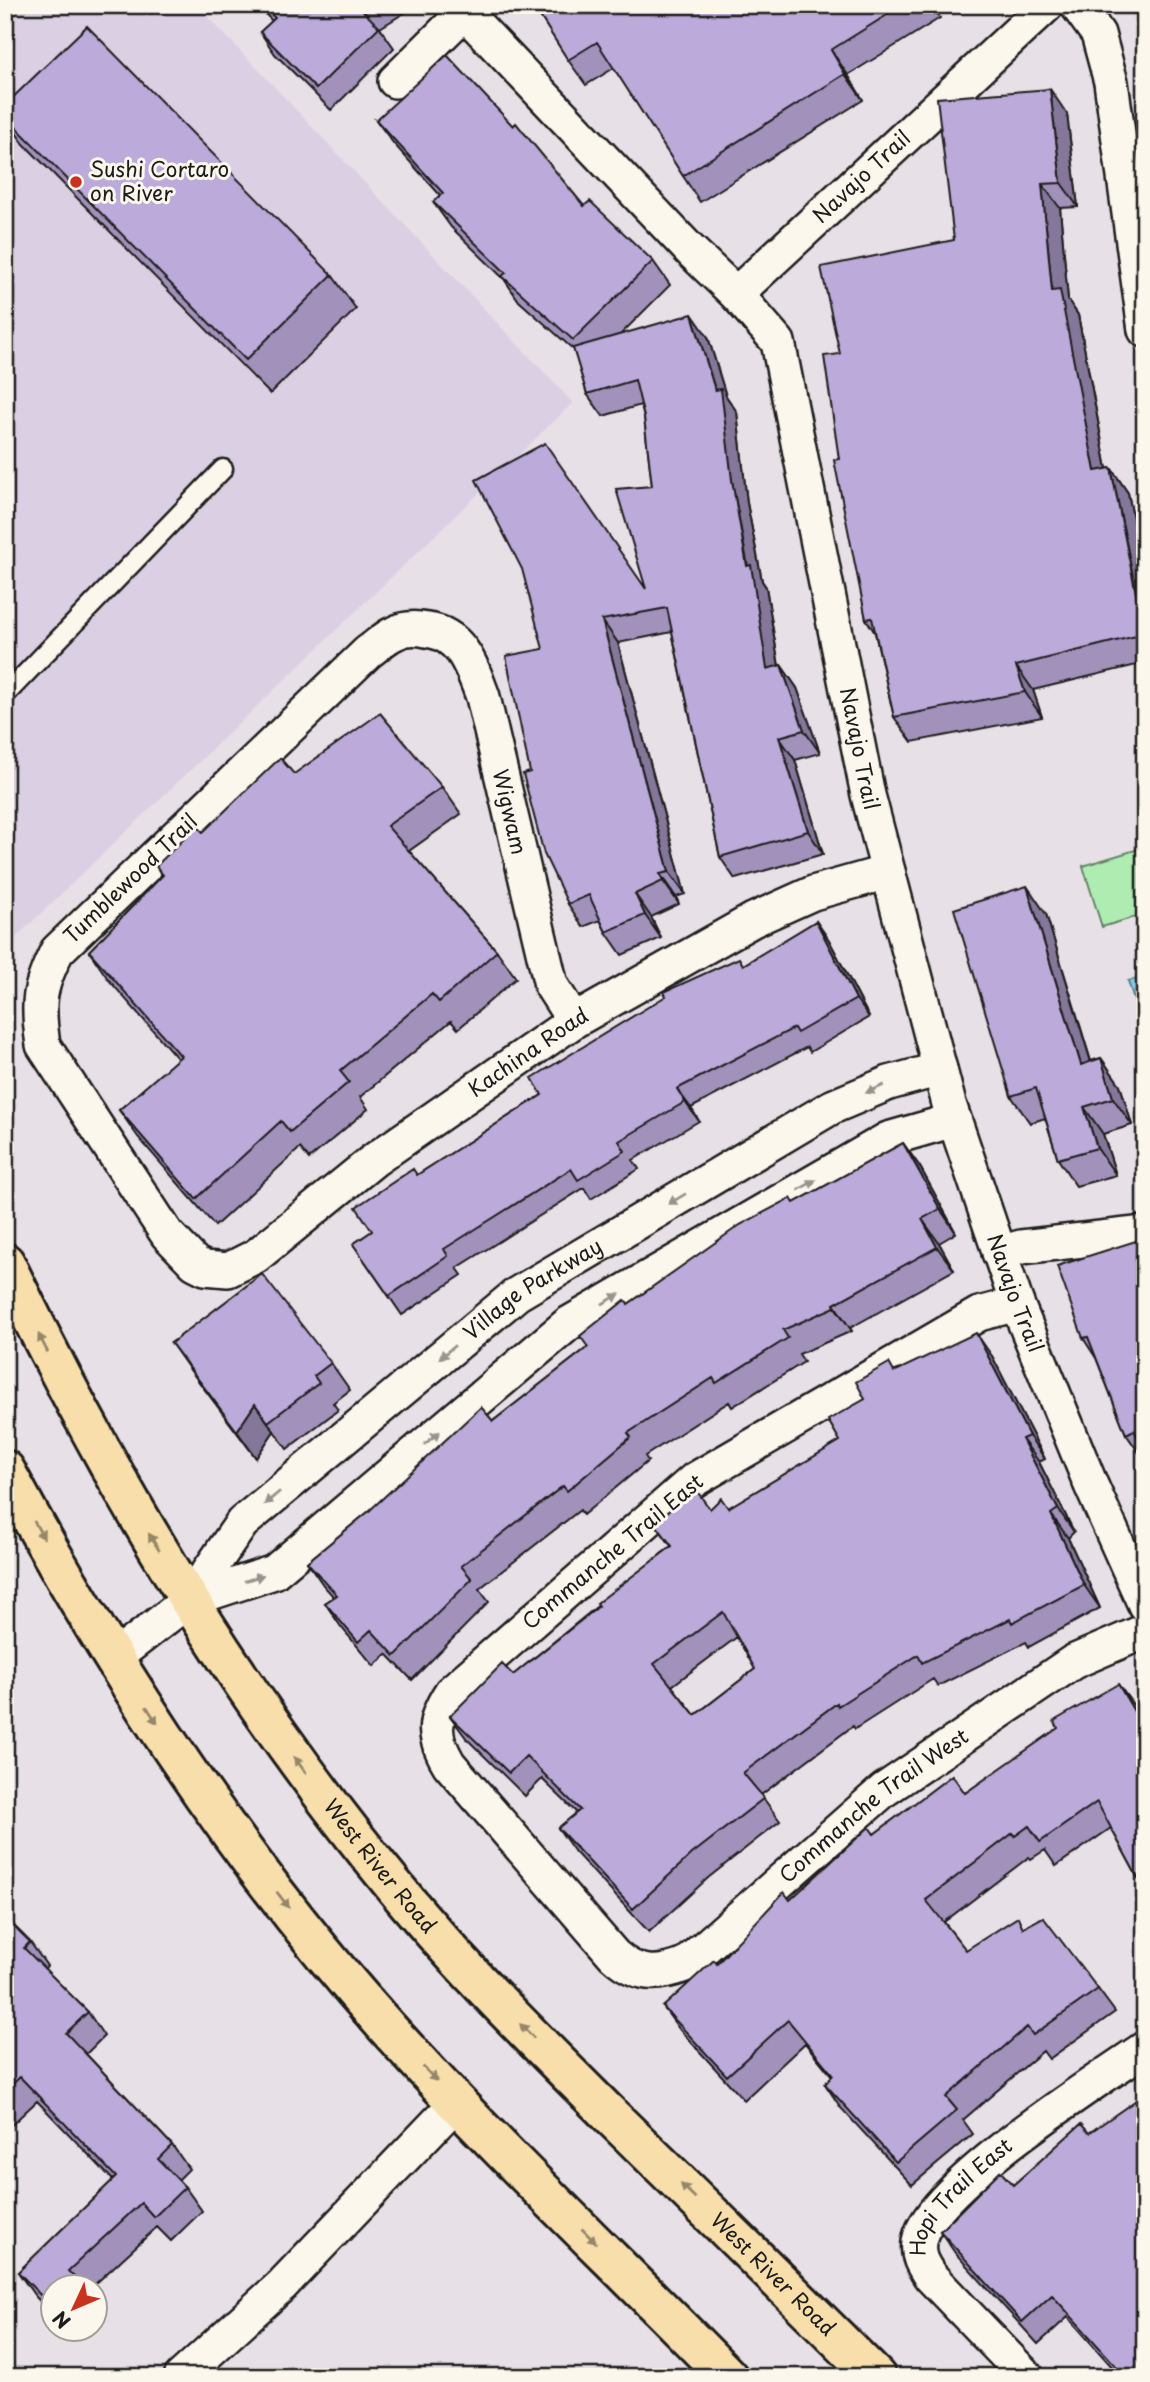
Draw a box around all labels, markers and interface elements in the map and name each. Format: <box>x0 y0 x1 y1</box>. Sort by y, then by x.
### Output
street label: Navajo Trail <box>804 121 917 230</box>
place label: Sushi Cortaro on River <box>90 152 229 208</box>
marker: Sushi Cortaro on River <box>68 174 84 190</box>
street label: Navajo Trail <box>833 684 889 813</box>
street label: Wigwam <box>486 766 536 857</box>
street label: Tumblewood Trail <box>55 805 204 950</box>
street label: Kachina Road <box>461 998 593 1104</box>
one-way arrow <box>865 1083 885 1095</box>
one-way arrow <box>798 1179 817 1191</box>
one-way arrow <box>667 1193 686 1206</box>
street label: Village Parkway <box>455 1229 608 1347</box>
street label: Navajo Trail <box>980 1229 1053 1357</box>
one-way arrow <box>601 1293 620 1305</box>
one-way arrow <box>38 1333 49 1353</box>
one-way arrow <box>438 1344 455 1359</box>
one-way arrow <box>422 1431 440 1446</box>
street label: Commanche Trail East <box>514 1465 709 1636</box>
one-way arrow <box>264 1490 282 1505</box>
one-way arrow <box>32 1520 45 1539</box>
one-way arrow <box>147 1532 160 1551</box>
one-way arrow <box>244 1573 265 1583</box>
one-way arrow <box>145 1705 158 1724</box>
street label: Commanche Trail West <box>771 1719 974 1889</box>
one-way arrow <box>293 1756 307 1774</box>
street label: West River Road <box>317 1791 445 1940</box>
one-way arrow <box>275 1892 290 1909</box>
one-way arrow <box>519 2023 535 2040</box>
one-way arrow <box>421 2065 437 2082</box>
street label: Hopi Trail East <box>901 2129 1018 2256</box>
one-way arrow <box>680 2184 697 2200</box>
street label: West River Road <box>704 2204 844 2342</box>
one-way arrow <box>581 2227 597 2244</box>
north arrow <box>38 2274 108 2344</box>
text: N <box>46 2305 76 2336</box>

